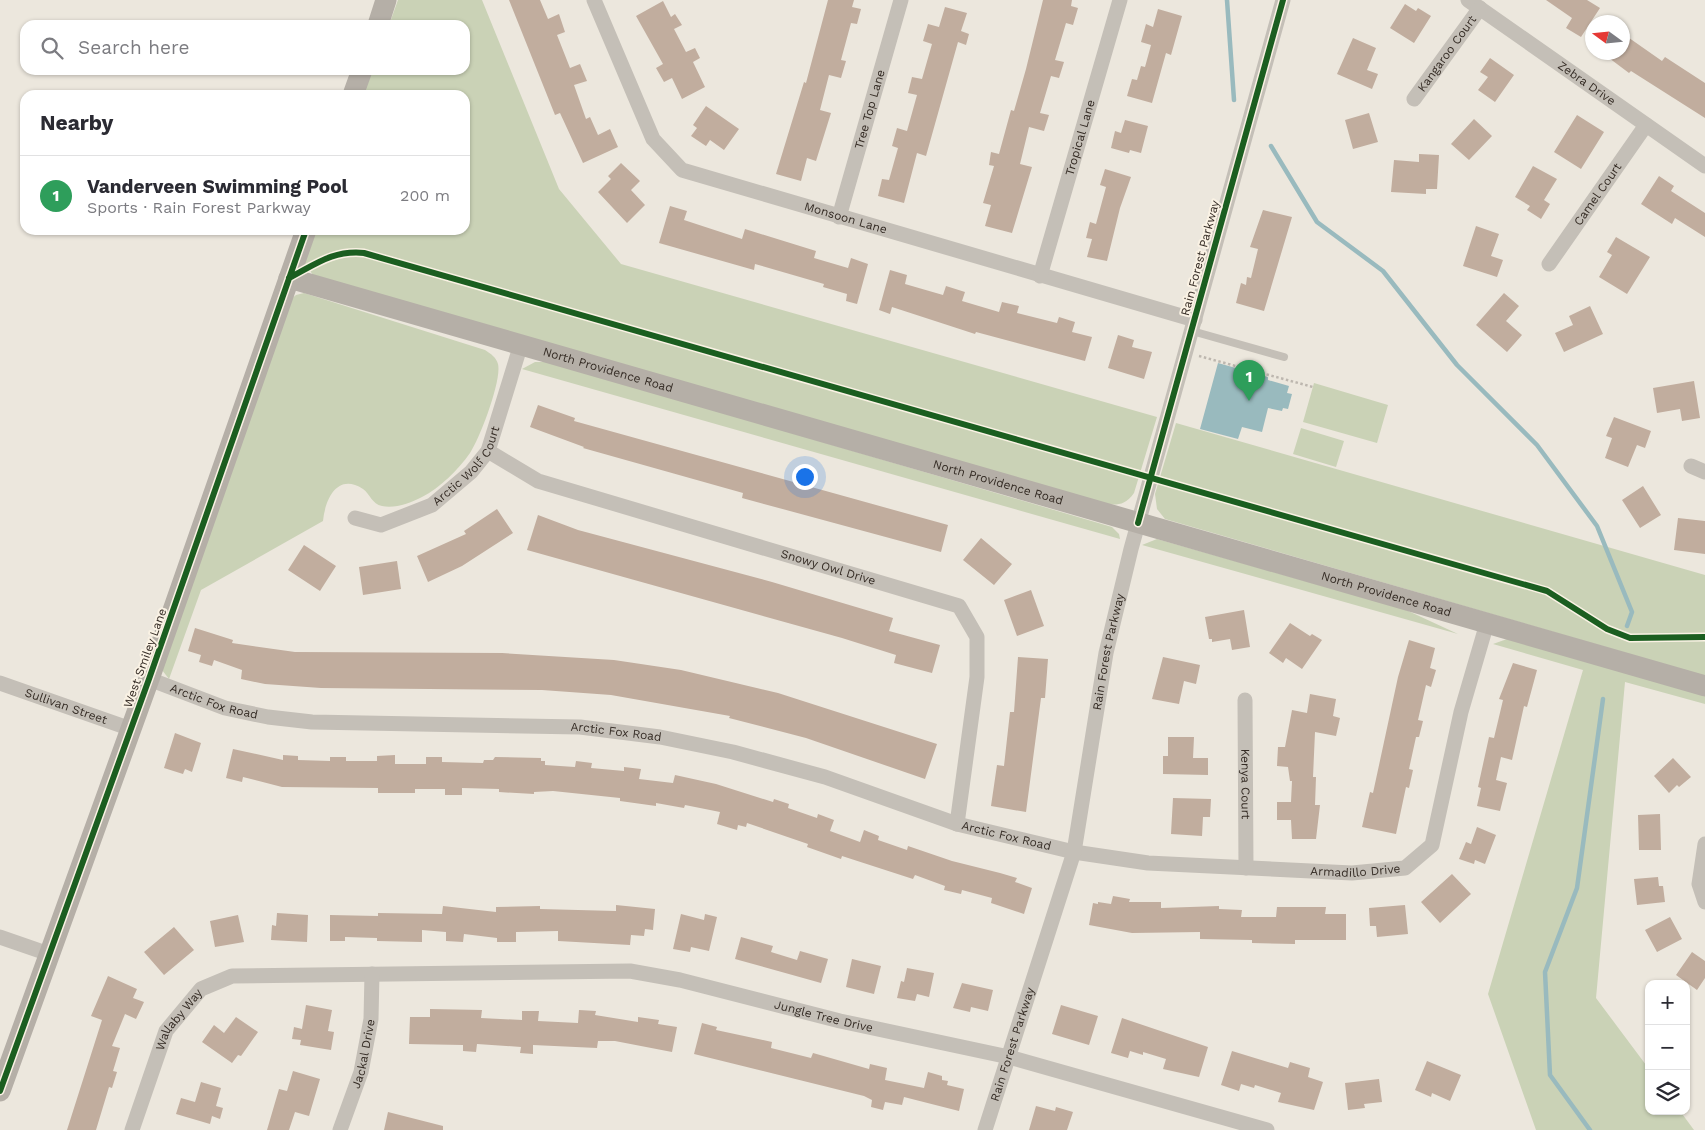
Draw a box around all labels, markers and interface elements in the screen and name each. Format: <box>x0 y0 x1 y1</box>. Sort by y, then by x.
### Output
street label: Kangaroo Court <box>1415 13 1479 95</box>
north arrow <box>1585 15 1630 60</box>
search box <box>20 20 470 75</box>
icon: search <box>38 34 66 62</box>
text: Search here <box>78 36 189 59</box>
street label: Zebra Drive <box>1555 58 1618 108</box>
street label: Tree Top Lane <box>852 68 888 151</box>
street label: Tropical Lane <box>1062 98 1098 177</box>
text: Nearby <box>40 110 113 135</box>
street label: Camel Court <box>1571 160 1624 228</box>
text: Vanderveen Swimming Pool <box>87 175 348 198</box>
text: 1 <box>53 186 59 205</box>
text: 200 m <box>400 186 450 205</box>
text: Sports · Rain Forest Parkway <box>87 198 311 217</box>
street label: Rain Forest Parkway <box>1178 198 1222 317</box>
street label: Monsoon Lane <box>803 199 889 237</box>
street label: North Providence Road <box>541 345 675 395</box>
pin: 1 <box>1233 360 1265 401</box>
street label: Arctic Wolf Court <box>430 424 502 509</box>
street label: North Providence Road <box>931 457 1065 508</box>
your location <box>792 464 818 490</box>
street label: Snowy Owl Drive <box>779 546 877 588</box>
street label: North Providence Road <box>1320 569 1453 620</box>
street label: Rain Forest Parkway <box>1090 591 1127 711</box>
street label: West Smiley Lane <box>121 607 169 709</box>
street label: Arctic Fox Road <box>168 681 259 722</box>
street label: Sullivan Street <box>23 685 109 727</box>
street label: Arctic Fox Road <box>570 720 662 744</box>
street label: Kenya Court <box>1238 749 1253 819</box>
street label: Arctic Fox Road <box>960 818 1053 853</box>
street label: Armadillo Drive <box>1310 861 1401 880</box>
map controls <box>1645 980 1690 1115</box>
button: + <box>1645 980 1690 1025</box>
street label: Wallaby Way <box>153 985 206 1052</box>
street label: Rain Forest Parkway <box>988 985 1037 1103</box>
street label: Jungle Tree Drive <box>773 997 874 1035</box>
street label: Jackal Drive <box>349 1018 378 1090</box>
button: − <box>1645 1025 1690 1070</box>
button: layers <box>1645 1070 1690 1115</box>

